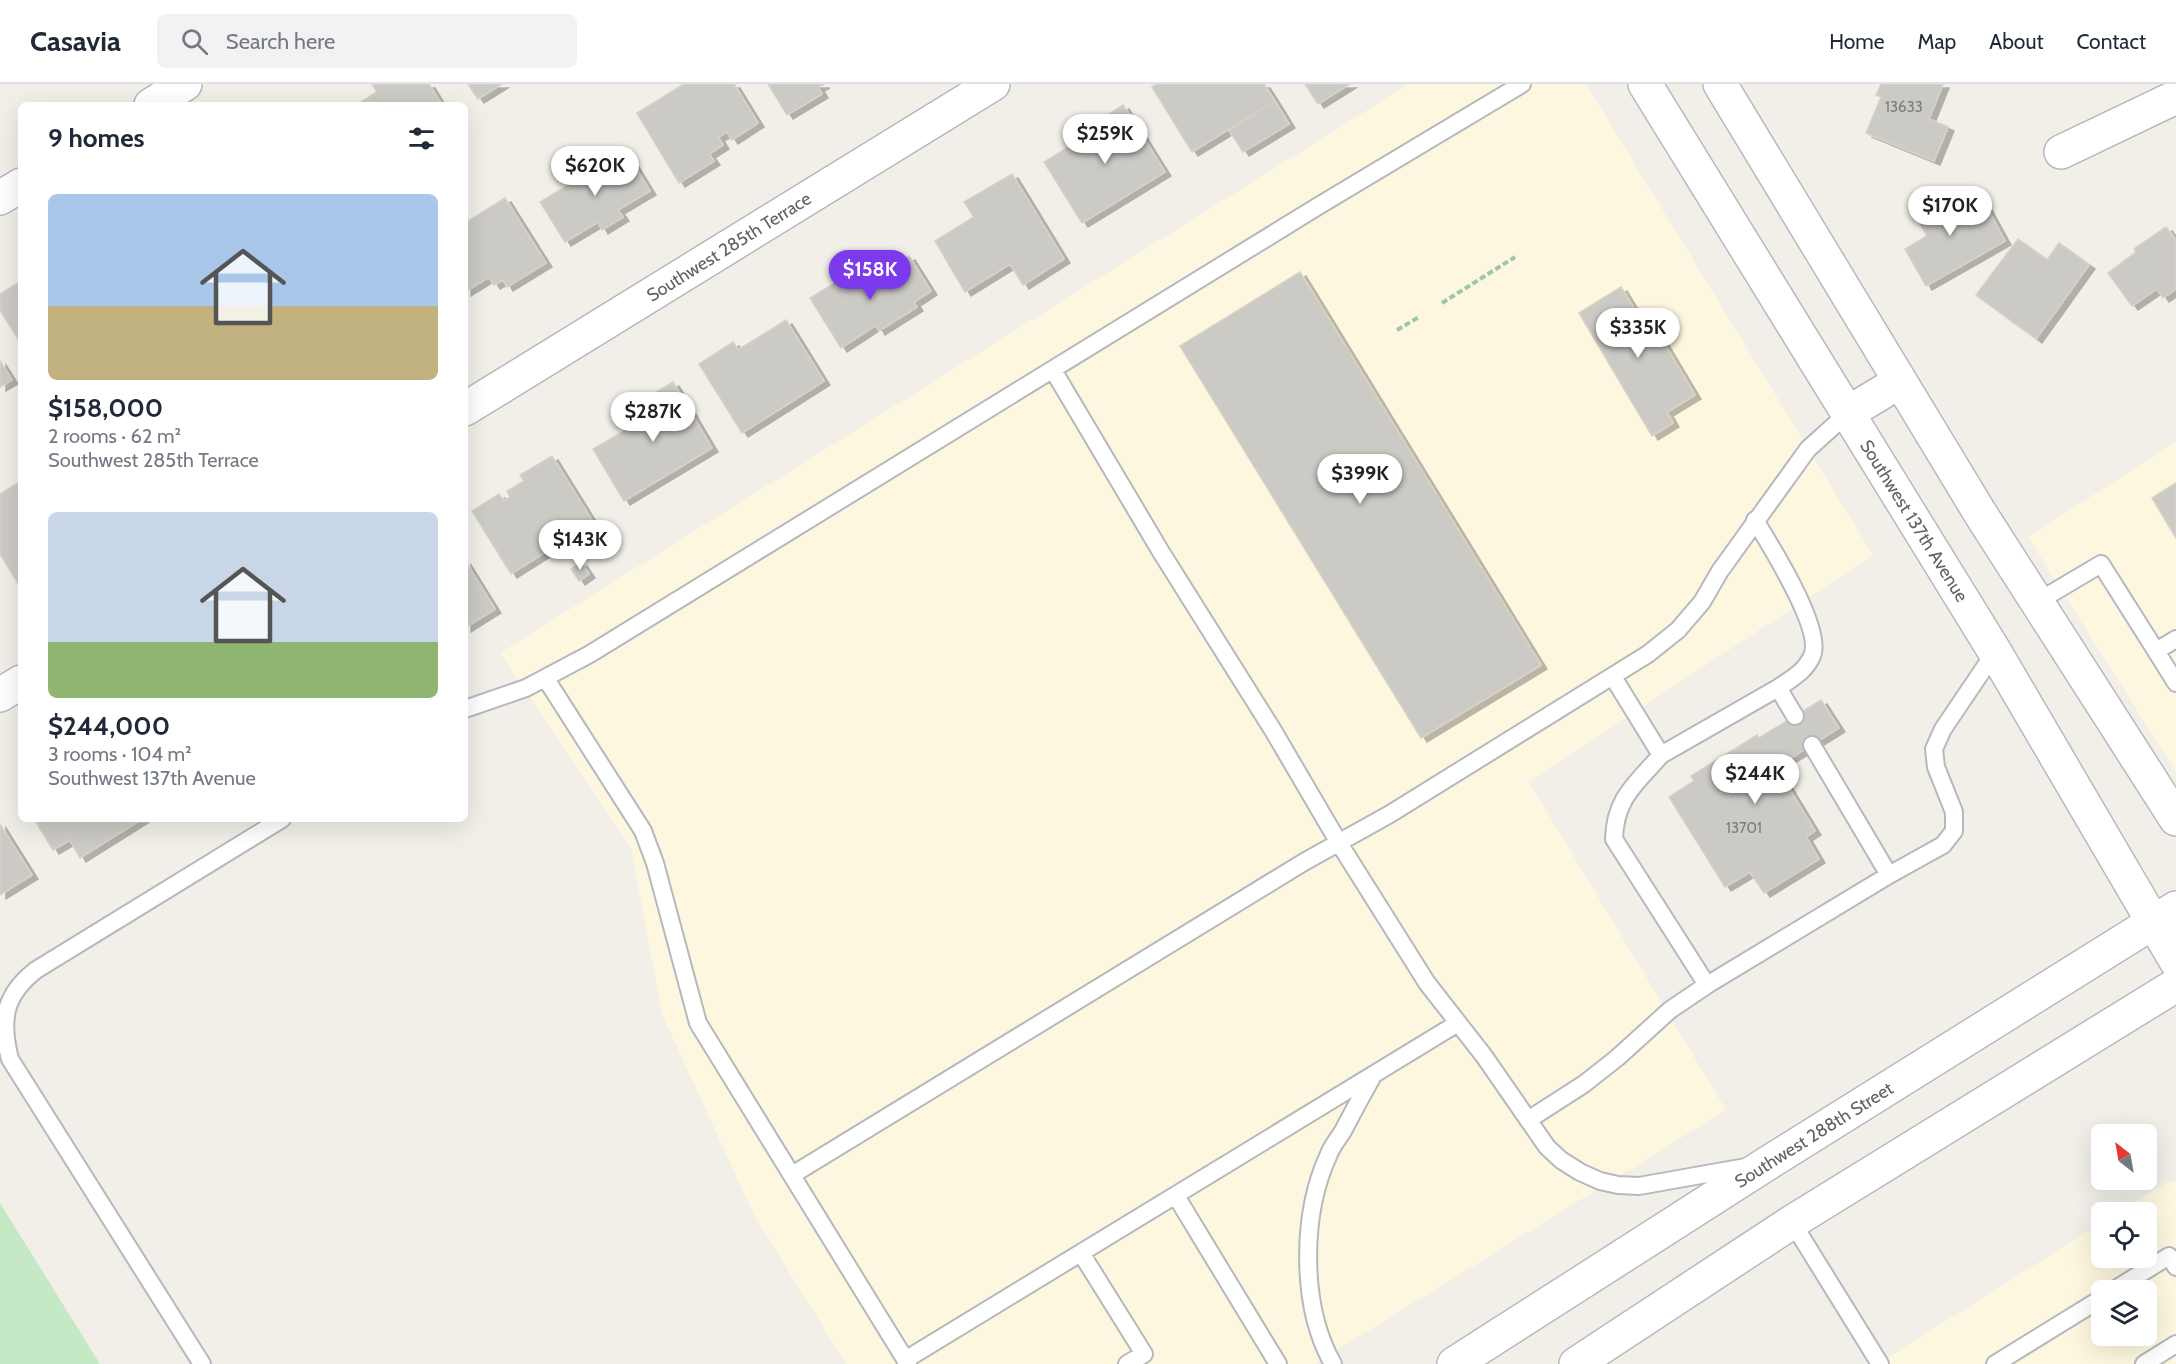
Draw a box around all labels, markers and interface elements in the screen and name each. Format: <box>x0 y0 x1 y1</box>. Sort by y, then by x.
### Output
search box <box>157 14 577 68</box>
text: Casavia <box>30 24 121 58</box>
icon: search <box>178 25 211 58</box>
text: Search here <box>226 28 335 55</box>
text: Home <box>1829 29 1885 54</box>
text: Map <box>1918 29 1956 54</box>
text: About <box>1989 29 2043 54</box>
text: Contact <box>2076 29 2146 54</box>
house number: 13633 <box>1885 98 1923 116</box>
pin: $259K <box>1063 114 1147 165</box>
text: $259K <box>1077 121 1133 145</box>
text: 9 homes <box>48 122 145 154</box>
icon: filters <box>405 122 438 155</box>
pin: $620K <box>553 146 637 197</box>
text: $620K <box>565 153 625 177</box>
pin: $170K <box>1908 186 1992 237</box>
street label: Southwest 285th Terrace <box>643 187 815 307</box>
text: $170K <box>1922 193 1978 217</box>
icon: home <box>189 233 297 341</box>
pin: $158K <box>828 250 912 301</box>
text: $158K <box>843 257 897 281</box>
pin: $335K <box>1596 308 1680 359</box>
text: $335K <box>1610 315 1666 339</box>
text: $158,000 <box>48 392 163 424</box>
pin: $287K <box>611 392 695 443</box>
text: $287K <box>625 399 682 423</box>
text: 2 rooms · 62 m² <box>48 424 181 448</box>
street label: Southwest 137th Avenue <box>1855 436 1973 606</box>
text: Southwest 285th Terrace <box>48 448 259 472</box>
pin: $399K <box>1318 454 1402 505</box>
text: $399K <box>1331 461 1389 485</box>
pin: $143K <box>538 520 622 571</box>
text: $143K <box>553 527 607 551</box>
icon: home <box>189 551 297 659</box>
text: $244,000 <box>48 710 170 742</box>
text: 3 rooms · 104 m² <box>48 742 192 766</box>
pin: $244K <box>1713 754 1797 805</box>
text: $244K <box>1725 761 1785 785</box>
text: Southwest 137th Avenue <box>48 766 256 790</box>
house number: 13701 <box>1726 819 1762 837</box>
street label: Southwest 288th Street <box>1731 1077 1897 1193</box>
north arrow <box>2091 1124 2157 1190</box>
map controls <box>2091 1124 2157 1346</box>
button: locate <box>2091 1202 2157 1268</box>
button: layers <box>2091 1280 2157 1346</box>

